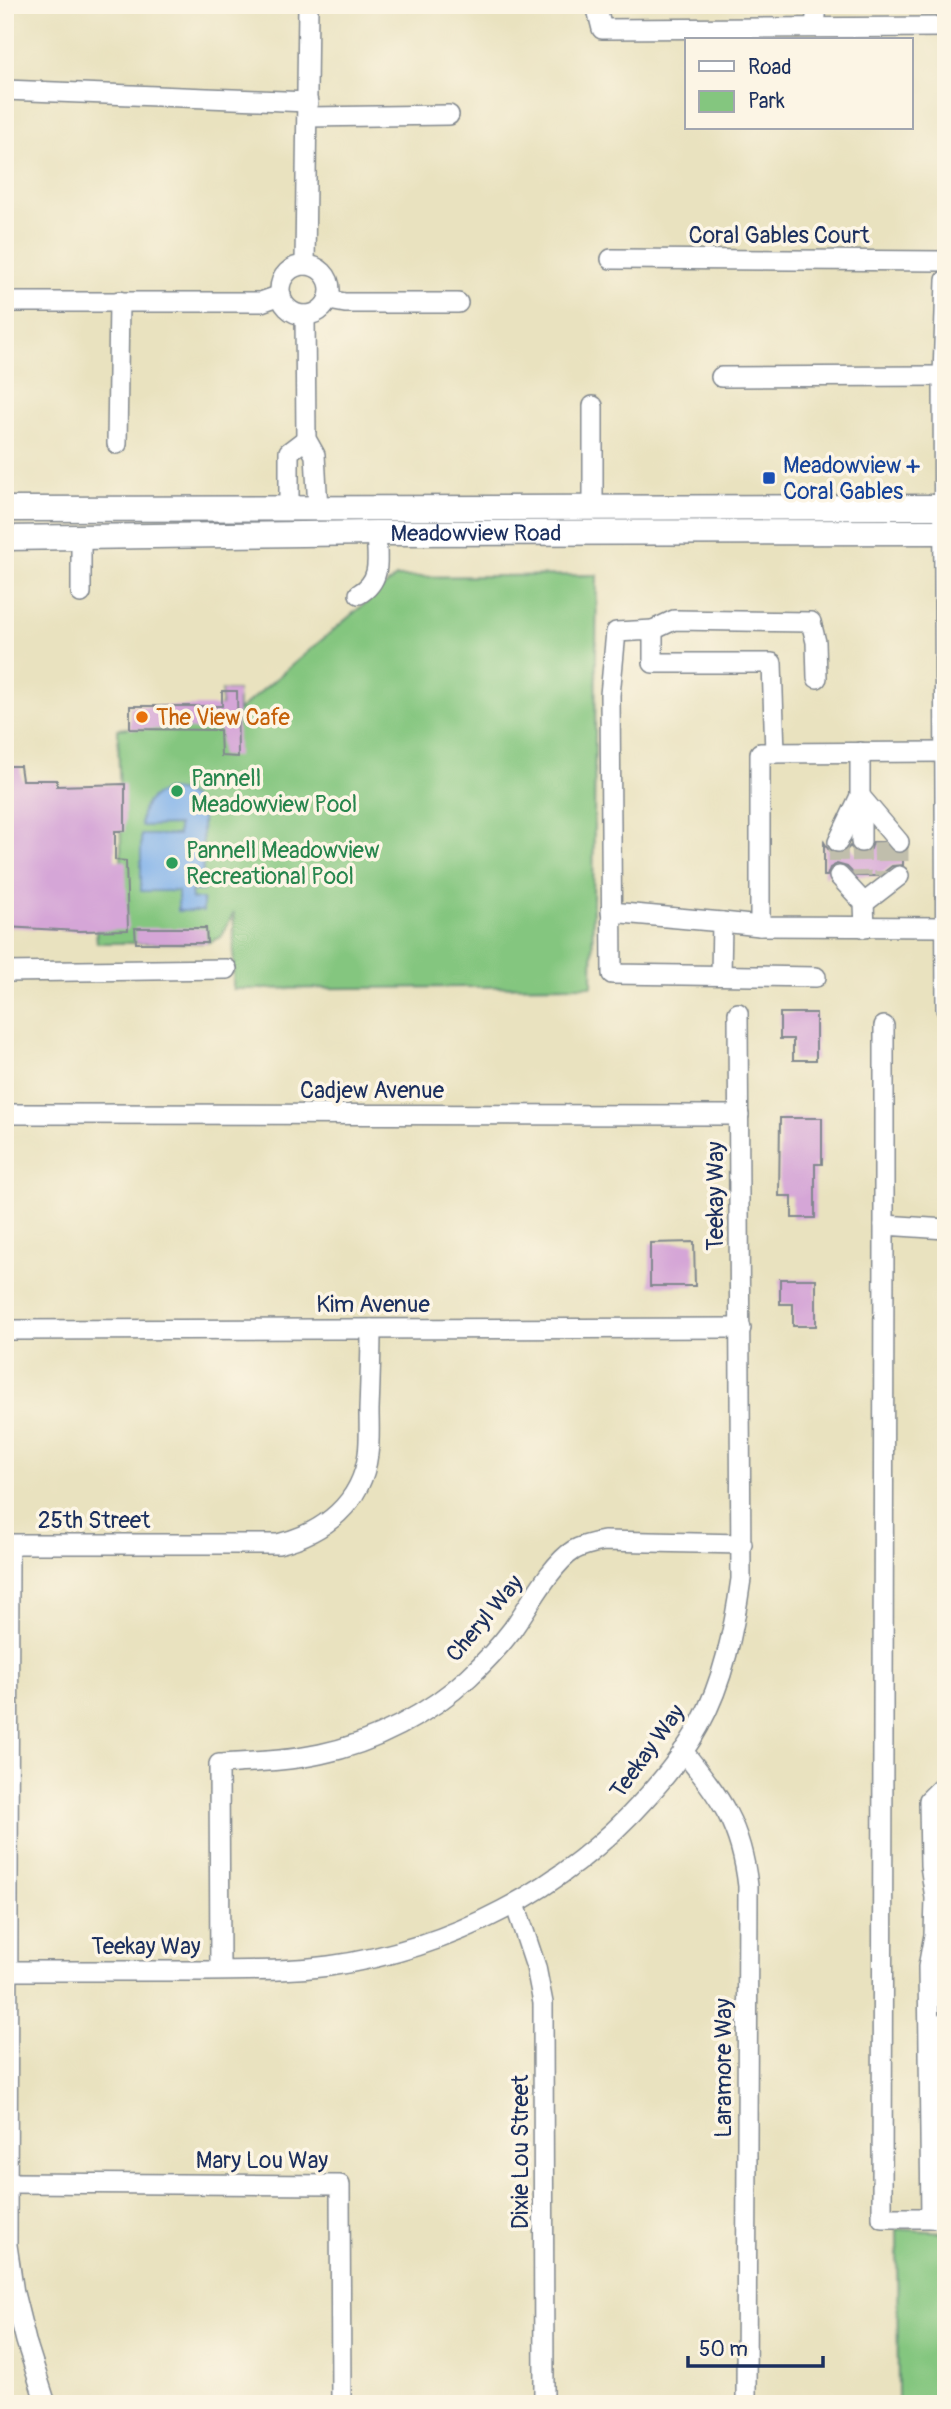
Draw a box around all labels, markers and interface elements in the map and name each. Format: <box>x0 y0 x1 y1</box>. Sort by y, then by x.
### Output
legend <box>685 38 912 130</box>
text: Road <box>748 54 792 81</box>
text: Park <box>748 88 785 115</box>
street label: Coral Gables Court <box>689 221 870 250</box>
place label: Meadowview + Coral Gables <box>783 451 920 506</box>
marker: Meadowview + Coral Gables <box>761 470 777 486</box>
street label: Meadowview Road <box>390 519 562 548</box>
place label: The View Cafe <box>156 703 290 732</box>
marker: The View Cafe <box>134 709 150 725</box>
place label: Pannell Meadowview Pool <box>191 764 357 819</box>
marker: Pannell Meadowview Pool <box>169 783 185 799</box>
place label: Pannell Meadowview Recreational Pool <box>186 836 380 891</box>
marker: Pannell Meadowview Recreational Pool <box>164 855 180 871</box>
street label: Cadjew Avenue <box>300 1076 445 1105</box>
street label: Teekay Way <box>701 1141 730 1251</box>
street label: Kim Avenue <box>316 1290 430 1319</box>
street label: 25th Street <box>38 1506 151 1535</box>
street label: Cheryl Way <box>440 1569 529 1668</box>
street label: Teekay Way <box>604 1698 691 1804</box>
street label: Teekay Way <box>91 1932 201 1961</box>
street label: Laramore Way <box>709 1998 738 2138</box>
street label: Dixie Lou Street <box>506 2074 535 2229</box>
street label: Mary Lou Way <box>196 2146 328 2175</box>
scale bar <box>688 2325 823 2369</box>
text: 50 m <box>699 2336 748 2363</box>

